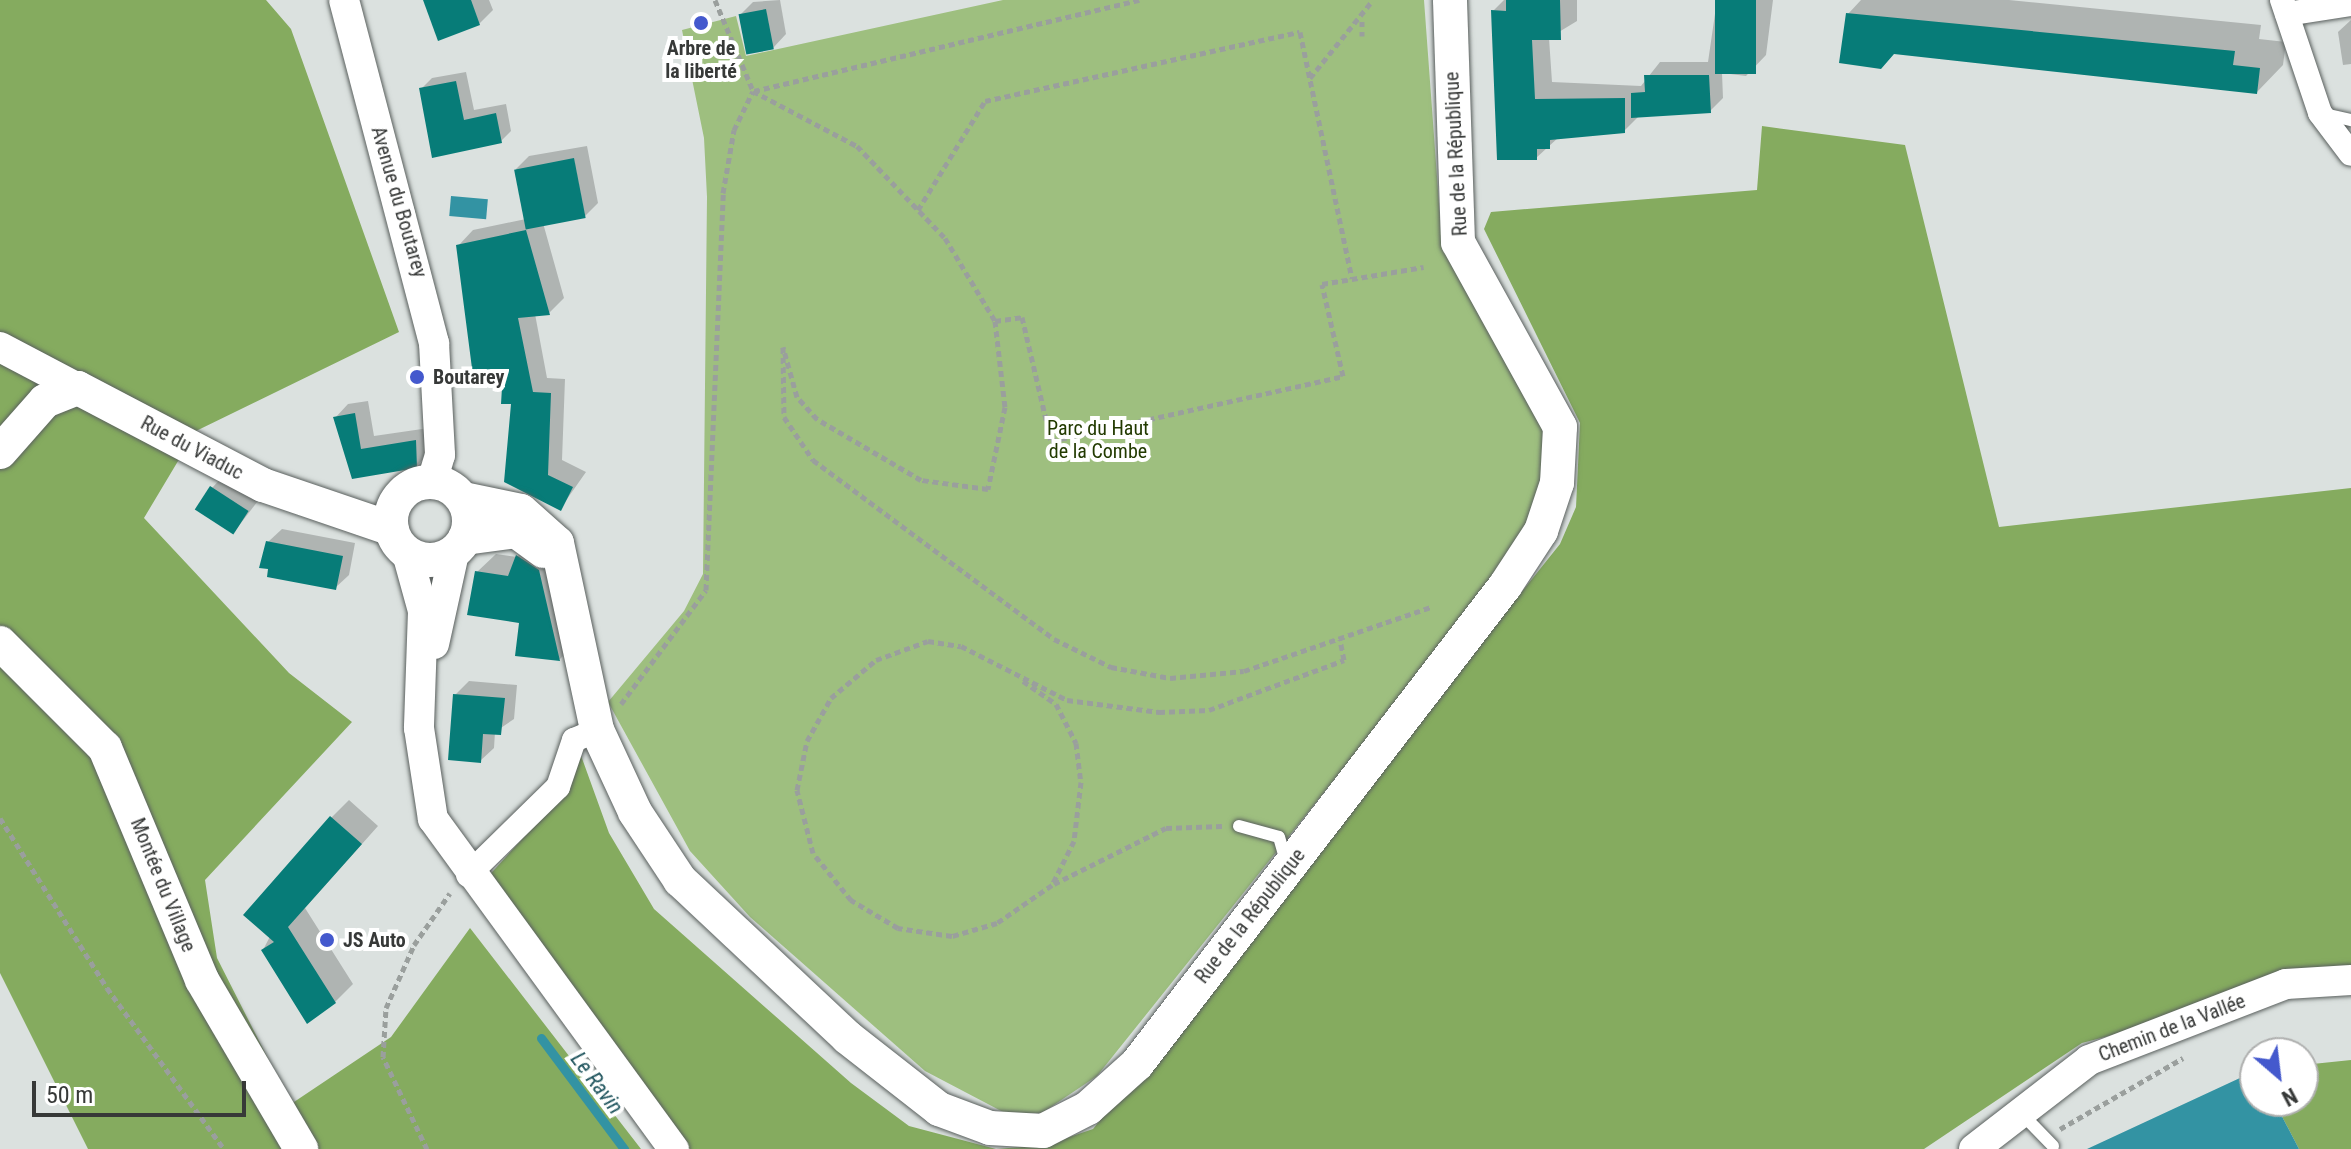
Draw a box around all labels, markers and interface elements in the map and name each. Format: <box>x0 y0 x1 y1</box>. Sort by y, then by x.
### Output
marker: Arbre de la liberté <box>692 14 710 32</box>
place label: Arbre de la liberté <box>665 36 737 83</box>
street label: Rue de la République <box>1440 71 1472 237</box>
street label: Avenue du Boutarey <box>366 124 432 280</box>
place label: Boutarey <box>433 365 504 389</box>
marker: Boutarey <box>408 368 426 386</box>
street label: Rue du Viaduc <box>137 411 247 485</box>
park label: Parc du Haut de la Combe <box>1047 416 1149 463</box>
street label: Montée du Village <box>125 815 201 955</box>
street label: Rue de la République <box>1190 844 1310 988</box>
place label: JS Auto <box>343 928 406 952</box>
marker: JS Auto <box>318 931 336 949</box>
street label: Chemin de la Vallée <box>2095 989 2249 1067</box>
north arrow <box>2239 1037 2319 1117</box>
water label: Le Ravin <box>565 1047 629 1119</box>
scale bar <box>36 1065 250 1115</box>
text: 50 m <box>46 1081 93 1109</box>
text: N <box>2278 1083 2301 1111</box>

